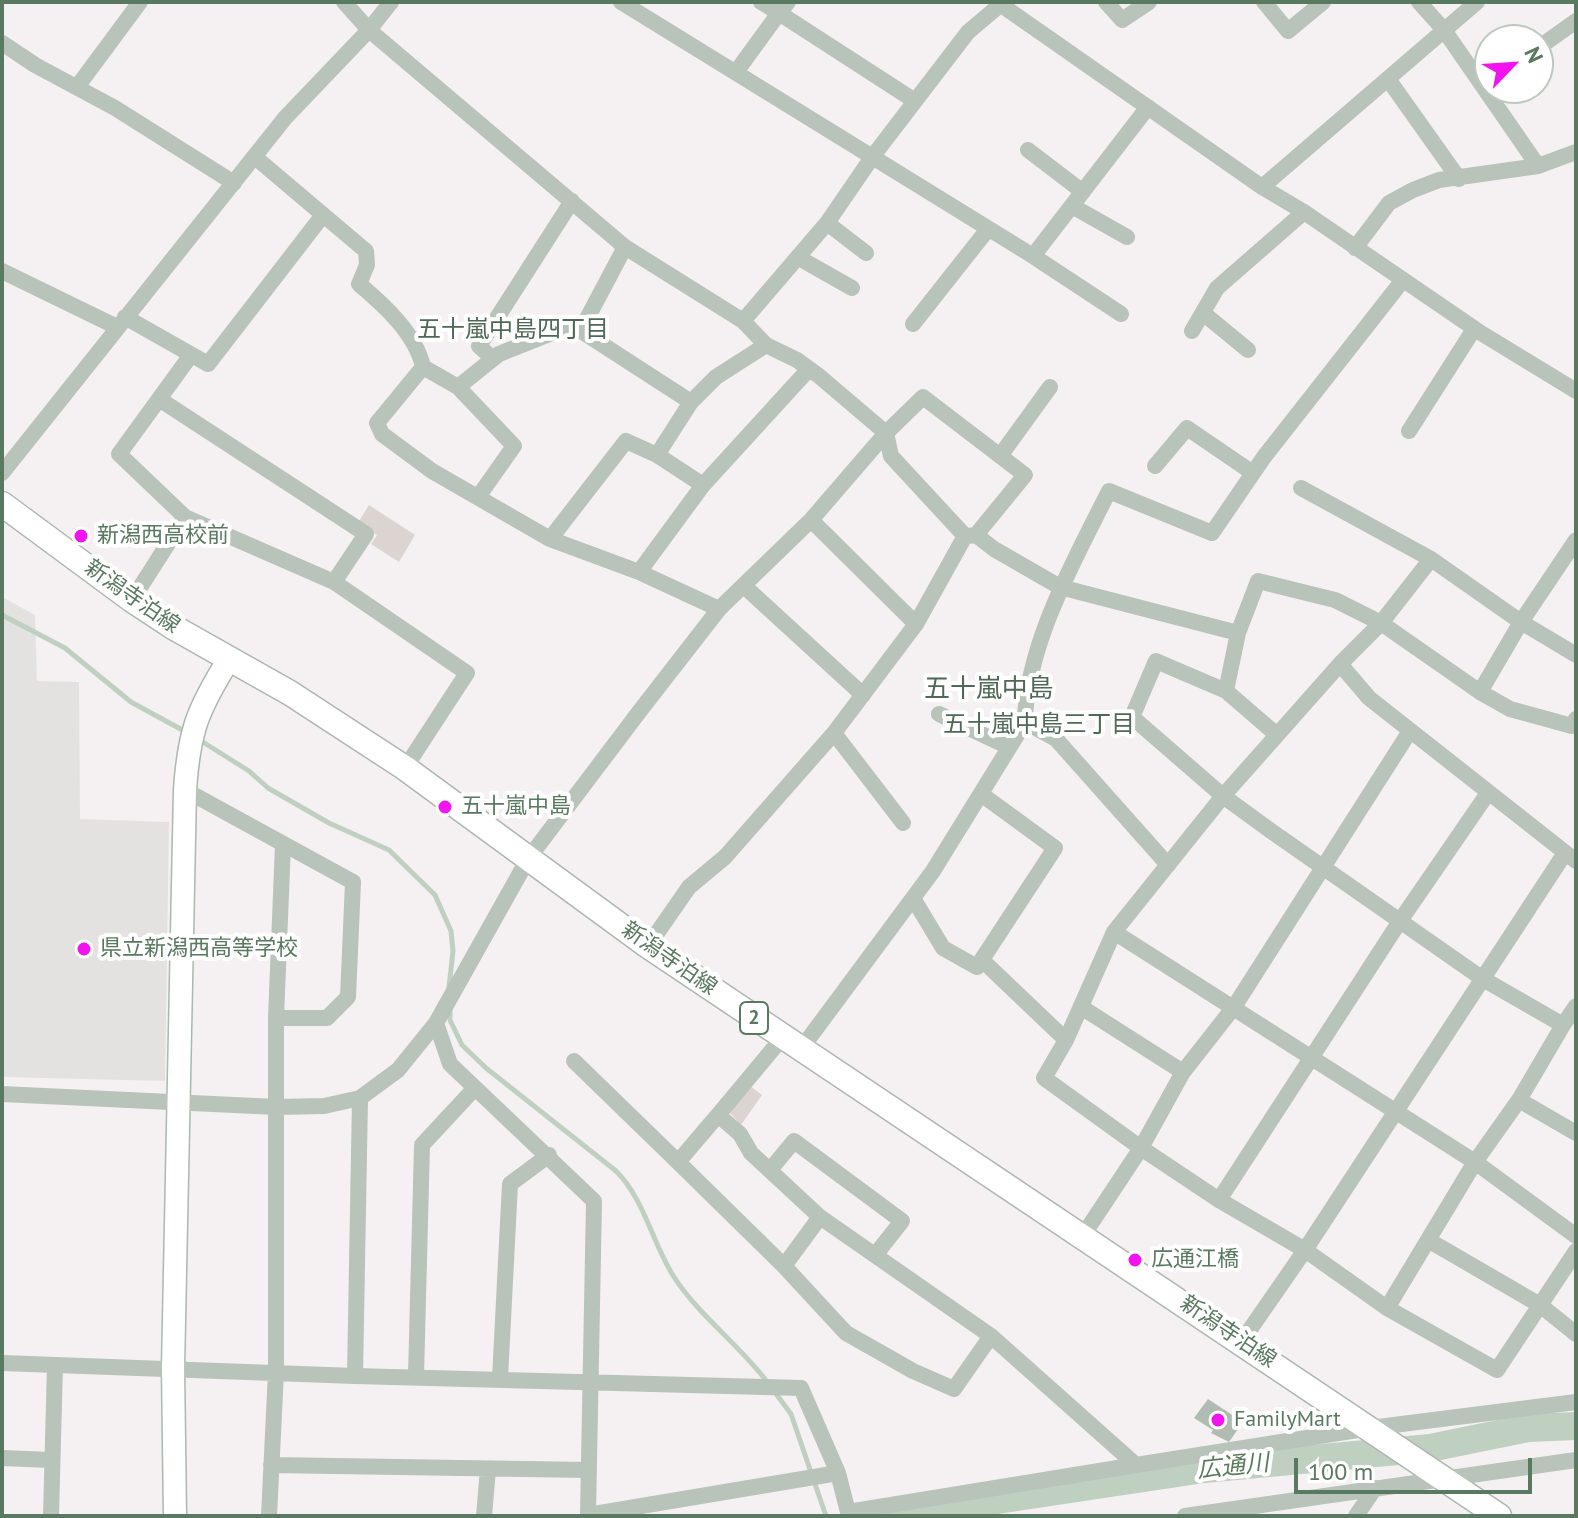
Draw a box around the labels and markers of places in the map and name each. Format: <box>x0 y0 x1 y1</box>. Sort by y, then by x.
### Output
place label: 新潟西高校前 <box>97 523 229 549</box>
marker: 新潟西高校前 <box>72 527 90 545</box>
place label: 五十嵐中島 <box>461 794 571 820</box>
marker: 五十嵐中島 <box>436 798 454 816</box>
place label: 県立新潟西高等学校 <box>100 936 298 962</box>
marker: 県立新潟西高等学校 <box>75 940 93 958</box>
place label: 広通江橋 <box>1151 1247 1239 1273</box>
marker: 広通江橋 <box>1126 1251 1144 1269</box>
place label: FamilyMart <box>1234 1407 1341 1433</box>
marker: FamilyMart <box>1209 1411 1227 1429</box>

